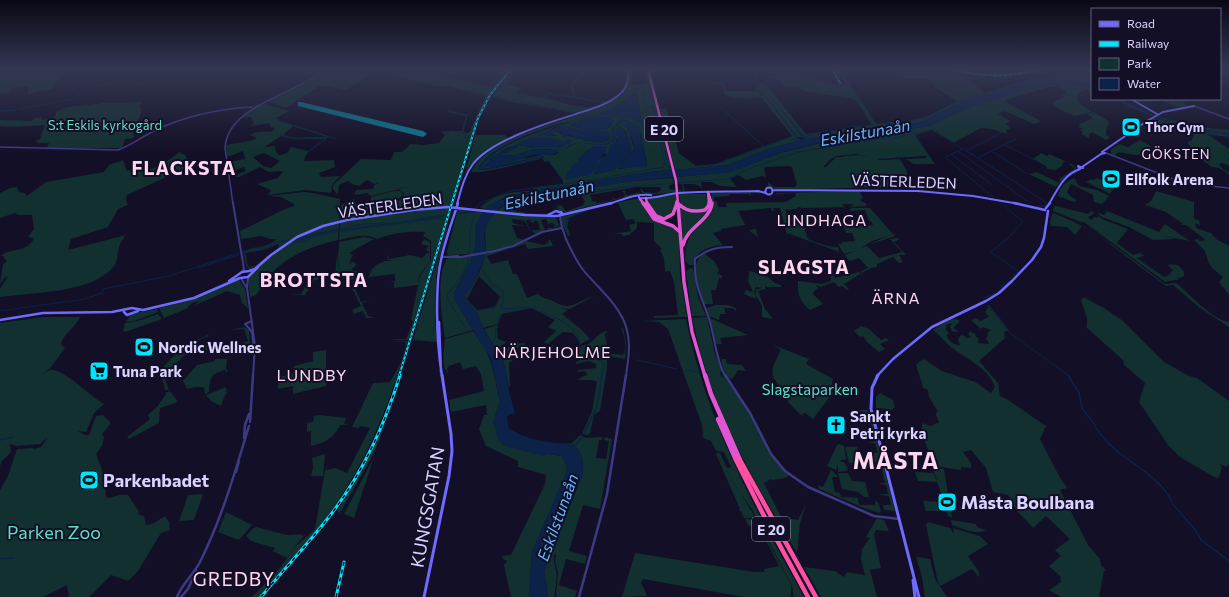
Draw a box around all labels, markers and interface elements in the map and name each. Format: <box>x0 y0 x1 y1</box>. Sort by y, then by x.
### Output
legend <box>1091 8 1221 100</box>
text: Road <box>1127 16 1155 30</box>
text: Railway <box>1127 36 1169 50</box>
text: Park <box>1127 56 1153 70</box>
text: Water <box>1127 76 1161 90</box>
water label: Eskilstunaån <box>818 115 912 149</box>
sports icon: Thor Gym <box>1120 116 1142 138</box>
park label: S:t Eskils kyrkogård <box>48 117 162 133</box>
road number: E 20 <box>645 117 683 141</box>
place label: Thor Gym <box>1145 119 1204 135</box>
district label: GÖKSTEN <box>1141 146 1211 162</box>
district label: FLACKSTA <box>132 156 236 179</box>
sports icon: Ellfolk Arena <box>1100 168 1122 190</box>
street label: VÄSTERLEDEN <box>851 170 957 192</box>
place label: Ellfolk Arena <box>1125 170 1214 188</box>
water label: Eskilstunaån <box>502 175 596 213</box>
street label: VÄSTERLEDEN <box>337 189 443 221</box>
district label: LINDHAGA <box>777 210 867 229</box>
district label: SLAGSTA <box>758 255 850 278</box>
district label: BROTTSTA <box>260 268 368 291</box>
district label: ÄRNA <box>872 288 920 307</box>
sports icon: Nordic Wellnes <box>133 336 155 358</box>
place label: Nordic Wellnes <box>158 338 262 356</box>
district label: NÄRJEHOLME <box>494 342 612 361</box>
supermarket icon: Tuna Park <box>88 360 110 382</box>
place label: Tuna Park <box>113 362 183 380</box>
district label: LUNDBY <box>276 365 348 384</box>
park label: Slagstaparken <box>762 380 858 398</box>
place label: Sankt Petri kyrka <box>850 407 927 442</box>
church icon: Sankt Petri kyrka <box>825 414 847 436</box>
street label: KUNGSGATAN <box>406 445 448 569</box>
district label: MÅSTA <box>853 445 939 474</box>
sports icon: Parkenbadet <box>78 469 100 491</box>
place label: Parkenbadet <box>103 469 209 491</box>
water label: Eskilstunaån <box>532 471 582 563</box>
sports icon: Måsta Boulbana <box>936 491 958 513</box>
place label: Måsta Boulbana <box>961 491 1094 513</box>
road number: E 20 <box>752 517 790 541</box>
park label: Parken Zoo <box>7 521 101 543</box>
district label: GREDBY <box>193 567 275 590</box>

